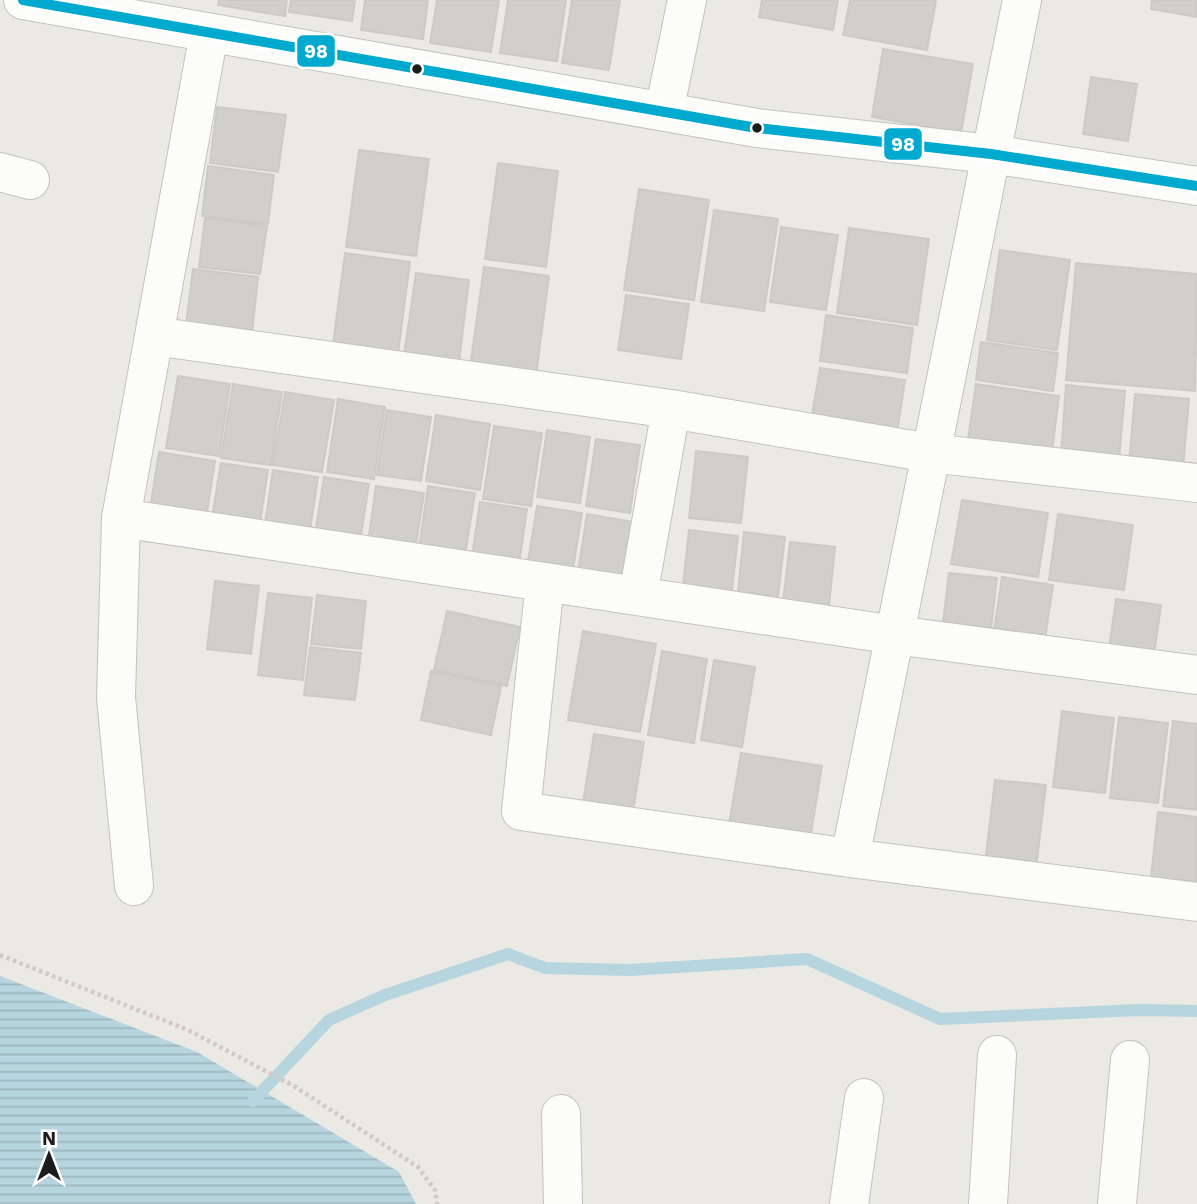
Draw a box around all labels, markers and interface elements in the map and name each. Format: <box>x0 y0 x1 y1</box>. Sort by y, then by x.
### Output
line badge: 98 <box>296 34 336 68</box>
text: 98 <box>304 40 328 63</box>
unlabelled marker <box>410 62 424 76</box>
unlabelled marker <box>750 121 764 135</box>
line badge: 98 <box>883 127 923 161</box>
text: 98 <box>891 133 915 156</box>
north arrow <box>14 1120 84 1190</box>
text: N <box>42 1127 56 1150</box>

